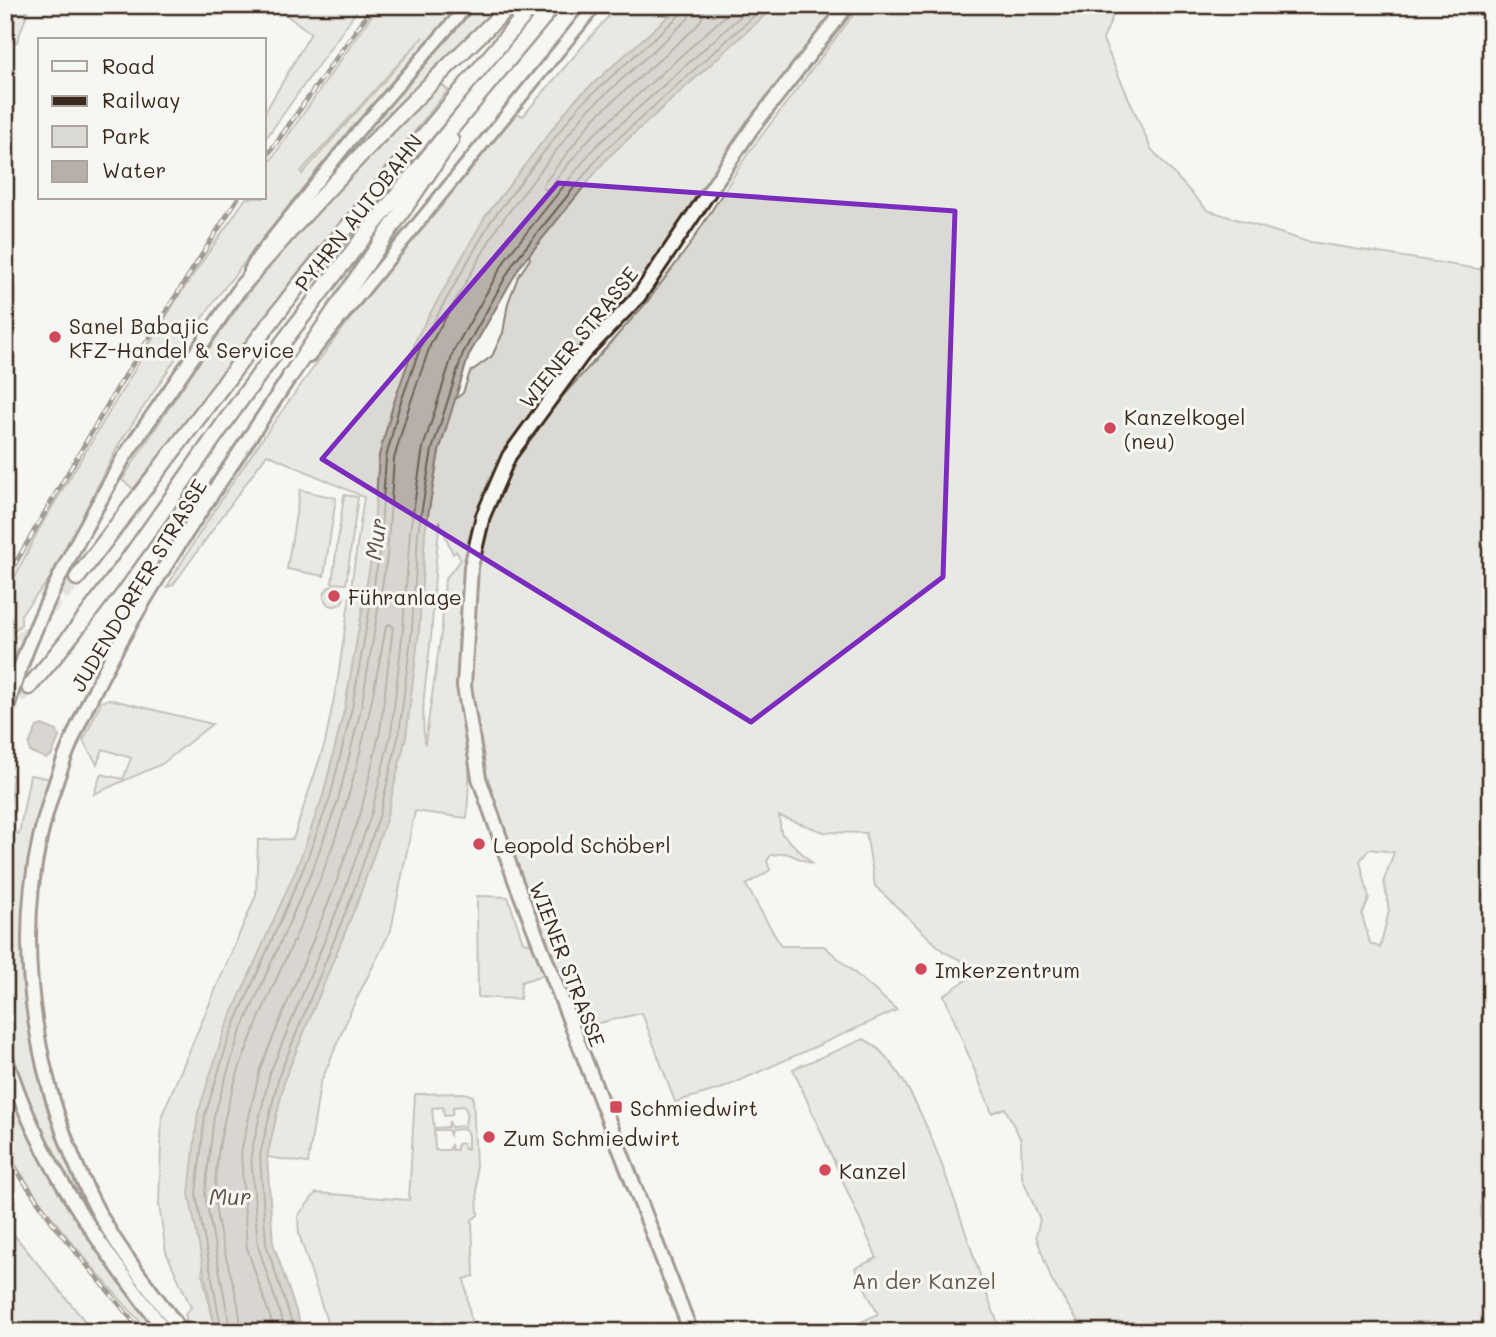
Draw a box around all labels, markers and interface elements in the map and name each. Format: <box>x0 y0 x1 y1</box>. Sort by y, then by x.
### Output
legend <box>38 38 266 200</box>
text: Road <box>102 52 154 79</box>
text: Railway <box>102 86 181 113</box>
text: Park <box>102 122 150 149</box>
street label: PYHRN AUTOBAHN <box>288 128 428 296</box>
text: Water <box>102 156 166 183</box>
street label: WIENER STRASSE <box>513 261 643 413</box>
place label: Sanel Babajic KFZ-Handel & Service <box>69 312 295 363</box>
marker: Sanel Babajic KFZ-Handel & Service <box>47 329 63 345</box>
place label: Kanzelkogel (neu) <box>1124 403 1245 454</box>
marker: Kanzelkogel (neu) <box>1102 420 1118 436</box>
street label: JUDENDORFER STRASSE <box>64 474 212 696</box>
water label: Mur <box>357 516 393 562</box>
place label: Führanlage <box>348 583 462 610</box>
marker: Führanlage <box>326 588 342 604</box>
place label: Leopold Schöberl <box>493 831 671 858</box>
marker: Leopold Schöberl <box>471 836 487 852</box>
street label: WIENER STRASSE <box>524 878 612 1050</box>
place label: Imkerzentrum <box>935 956 1080 983</box>
marker: Imkerzentrum <box>913 961 929 977</box>
place label: Schmiedwirt <box>630 1094 758 1121</box>
marker: Schmiedwirt <box>608 1099 624 1115</box>
place label: Zum Schmiedwirt <box>503 1124 680 1151</box>
marker: Zum Schmiedwirt <box>481 1129 497 1145</box>
place label: Kanzel <box>839 1157 906 1184</box>
marker: Kanzel <box>817 1162 833 1178</box>
water label: Mur <box>209 1181 251 1211</box>
park label: An der Kanzel <box>852 1267 996 1294</box>

